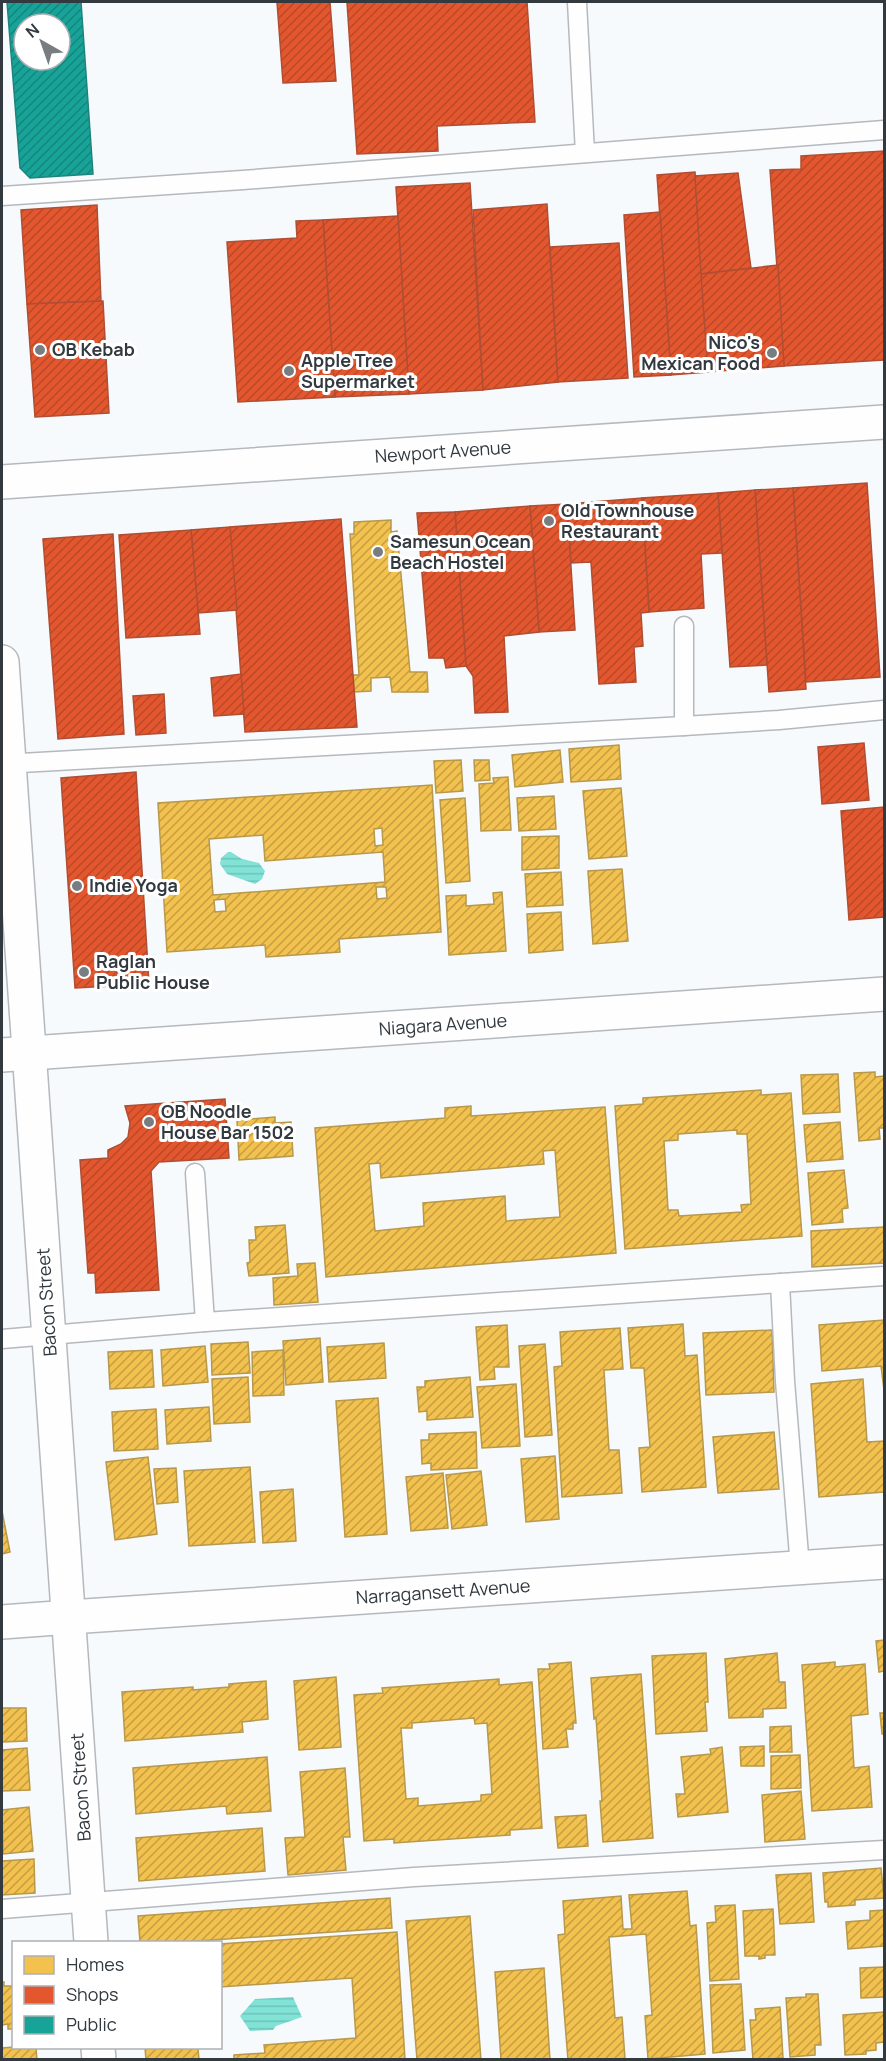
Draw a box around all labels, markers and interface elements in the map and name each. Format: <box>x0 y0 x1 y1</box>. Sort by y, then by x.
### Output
north arrow <box>12 12 72 72</box>
text: N <box>21 18 44 43</box>
place label: Nico's Mexican Food <box>641 330 760 375</box>
place label: OB Kebab <box>52 337 135 361</box>
marker: OB Kebab <box>33 343 47 357</box>
marker: Nico's Mexican Food <box>765 346 779 360</box>
place label: Apple Tree Supermarket <box>301 348 415 393</box>
marker: Apple Tree Supermarket <box>282 364 296 378</box>
street label: Newport Avenue <box>374 434 512 468</box>
place label: Old Townhouse Restaurant <box>561 498 695 543</box>
marker: Old Townhouse Restaurant <box>542 514 556 528</box>
place label: Samesun Ocean Beach Hostel <box>390 529 531 574</box>
marker: Samesun Ocean Beach Hostel <box>371 545 385 559</box>
place label: Indie Yoga <box>89 873 178 897</box>
marker: Indie Yoga <box>70 879 84 893</box>
place label: Raglan Public House <box>96 949 210 994</box>
marker: Raglan Public House <box>77 965 91 979</box>
street label: Niagara Avenue <box>378 1008 508 1040</box>
place label: OB Noodle House Bar 1502 <box>161 1099 294 1144</box>
marker: OB Noodle House Bar 1502 <box>142 1115 156 1129</box>
street label: Bacon Street <box>30 1247 62 1357</box>
street label: Narragansett Avenue <box>355 1573 531 1609</box>
street label: Bacon Street <box>64 1732 96 1842</box>
legend <box>12 1941 222 2049</box>
text: Homes <box>66 1952 124 1976</box>
text: Shops <box>66 1982 118 2006</box>
text: Public <box>66 2012 117 2036</box>

